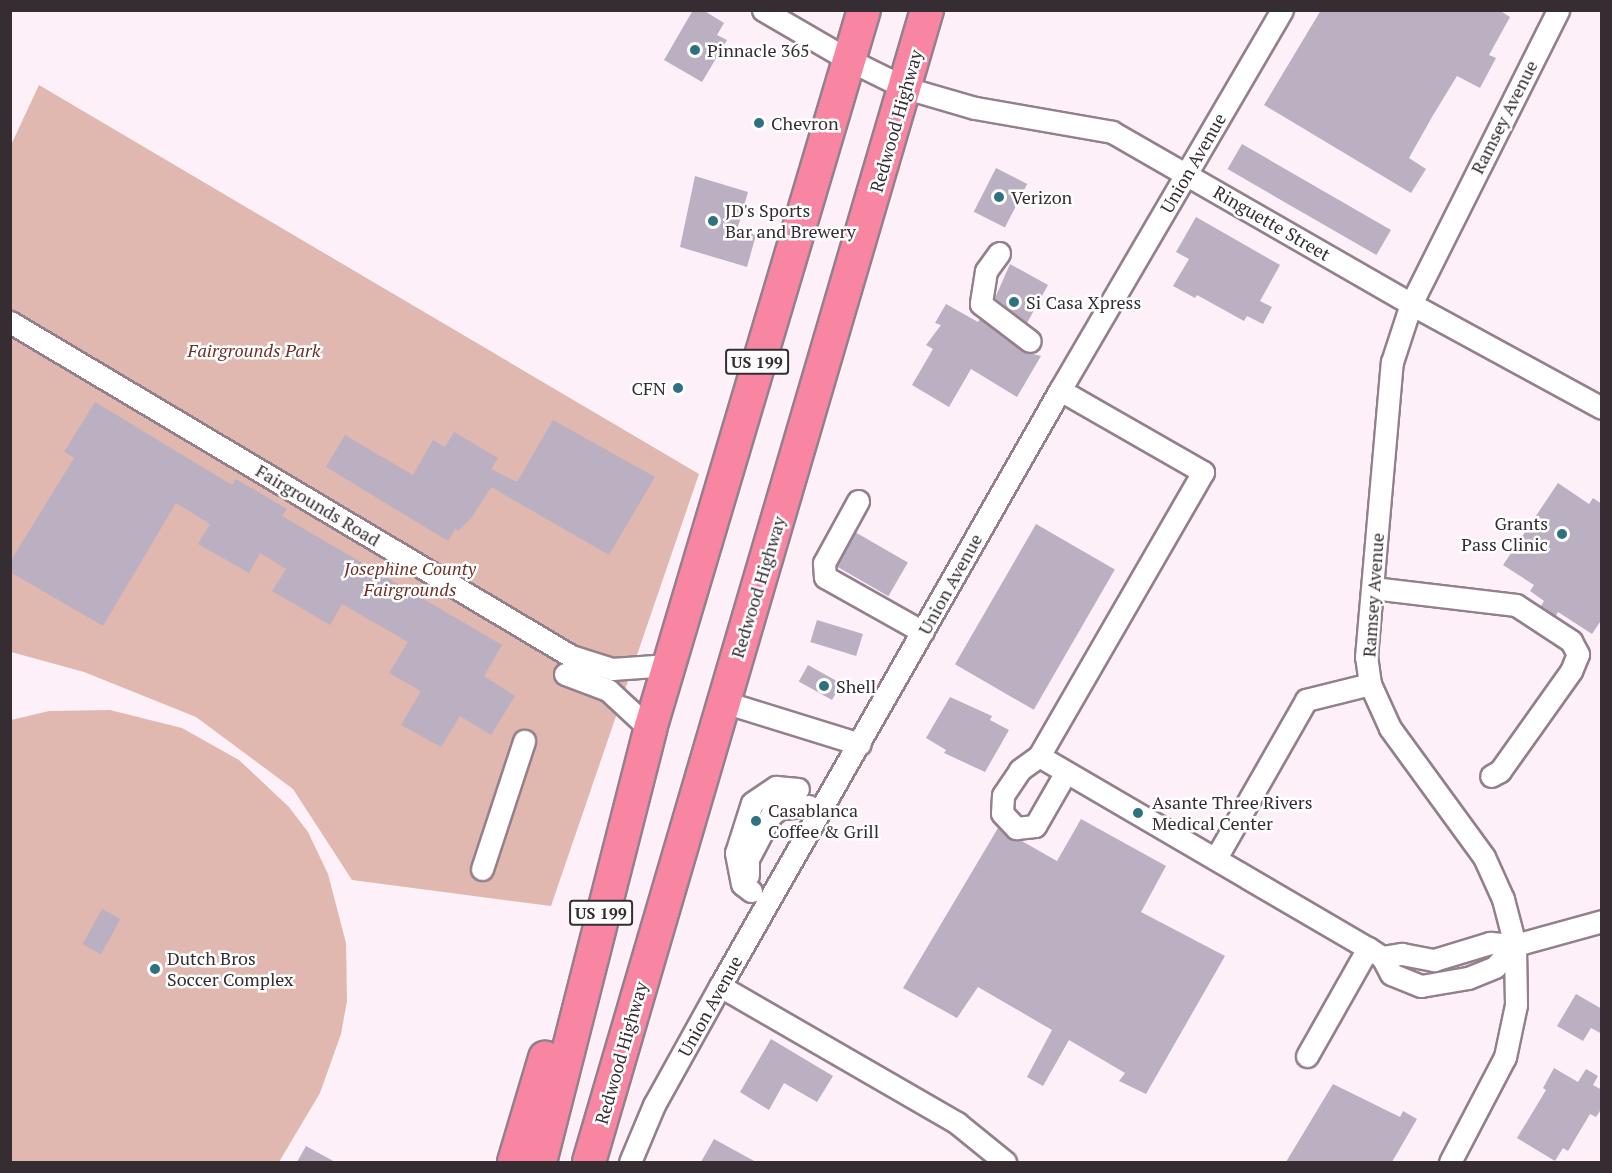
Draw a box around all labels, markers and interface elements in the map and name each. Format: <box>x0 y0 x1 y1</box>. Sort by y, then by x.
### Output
place label: Pinnacle 365 <box>707 39 810 61</box>
marker: Pinnacle 365 <box>688 43 702 57</box>
street label: Redwood Highway <box>865 47 927 195</box>
street label: Ramsey Avenue <box>1466 56 1542 178</box>
street label: Union Avenue <box>1156 109 1230 217</box>
place label: Chevron <box>771 112 839 134</box>
marker: Chevron <box>752 116 766 130</box>
street label: Ringuette Street <box>1210 181 1334 265</box>
place label: Verizon <box>1011 186 1072 208</box>
marker: Verizon <box>992 190 1006 204</box>
place label: JD's Sports Bar and Brewery <box>725 200 856 242</box>
marker: JD's Sports Bar and Brewery <box>706 214 720 228</box>
place label: Si Casa Xpress <box>1026 291 1141 313</box>
marker: Si Casa Xpress <box>1007 295 1021 309</box>
park label: Fairgrounds Park <box>188 339 320 361</box>
road number: US 199 <box>724 349 790 375</box>
place label: CFN <box>631 377 666 399</box>
marker: CFN <box>671 381 685 395</box>
street label: Fairgrounds Road <box>252 459 384 551</box>
street label: Redwood Highway <box>726 513 790 661</box>
place label: Grants Pass Clinic <box>1461 513 1548 556</box>
marker: Grants Pass Clinic <box>1553 525 1571 543</box>
street label: Union Avenue <box>913 530 987 638</box>
street label: Ramsey Avenue <box>1358 532 1388 658</box>
park label: Josephine County Fairgrounds <box>344 558 476 600</box>
place label: Shell <box>836 675 876 697</box>
marker: Shell <box>817 679 831 693</box>
place label: Asante Three Rivers Medical Center <box>1152 792 1313 834</box>
place label: Casablanca Coffee & Grill <box>768 800 879 842</box>
marker: Asante Three Rivers Medical Center <box>1129 804 1147 822</box>
marker: Casablanca Coffee & Grill <box>749 814 763 828</box>
road number: US 199 <box>568 900 634 926</box>
place label: Dutch Bros Soccer Complex <box>167 948 293 990</box>
street label: Union Avenue <box>673 952 747 1060</box>
marker: Dutch Bros Soccer Complex <box>148 962 162 976</box>
street label: Redwood Highway <box>590 979 652 1127</box>

